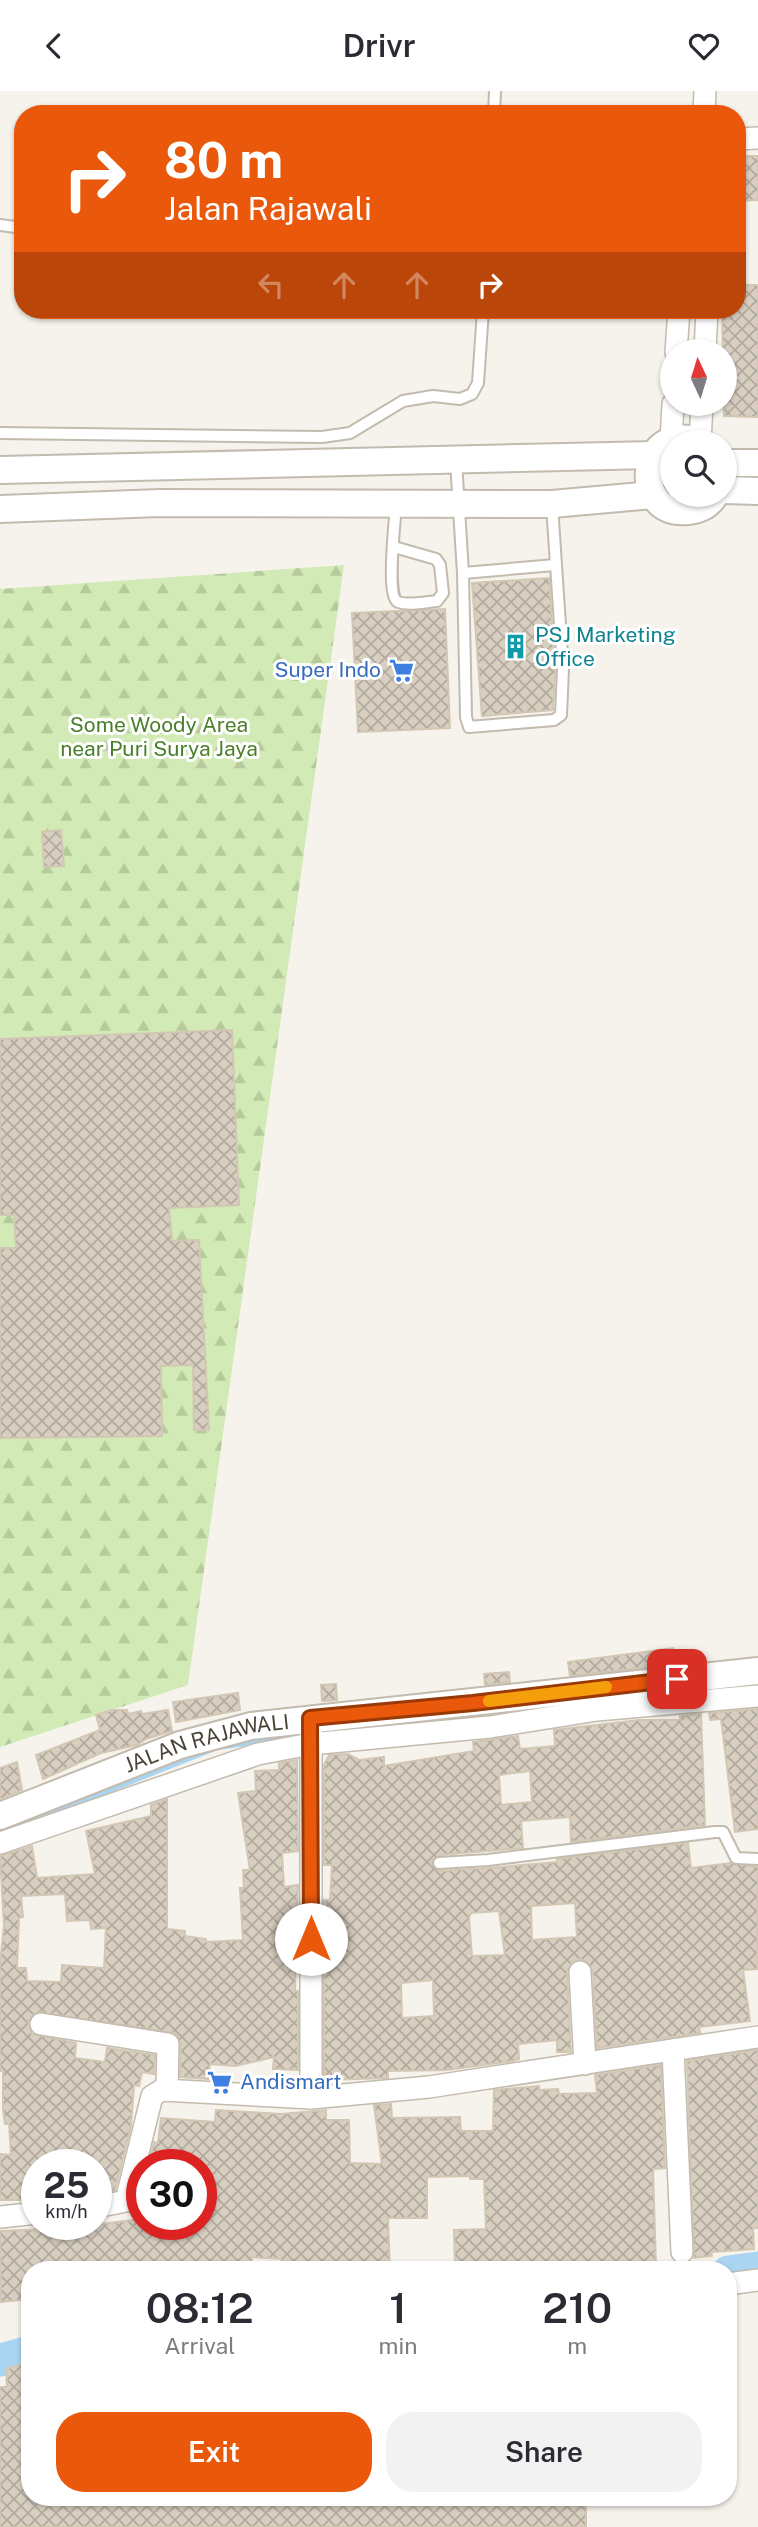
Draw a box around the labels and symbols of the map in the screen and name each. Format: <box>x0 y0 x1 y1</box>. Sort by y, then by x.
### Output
north arrow <box>660 339 737 417</box>
place label: PSJ Marketing Office <box>535 622 676 671</box>
building icon: PSJ Marketing Office <box>501 633 529 661</box>
supermarket icon: Super Indo <box>387 656 415 684</box>
place label: Super Indo <box>274 657 381 682</box>
park label: Some Woody Area near Puri Surya Jaya <box>60 712 258 761</box>
pin <box>647 1649 707 1709</box>
street label: JALAN RAJAWALI <box>121 1709 290 1778</box>
position arrow <box>274 1902 348 1976</box>
supermarket icon: Andismart <box>206 2068 234 2096</box>
place label: Andismart <box>240 2069 341 2094</box>
speed limit sign: 30 <box>126 2149 217 2240</box>

